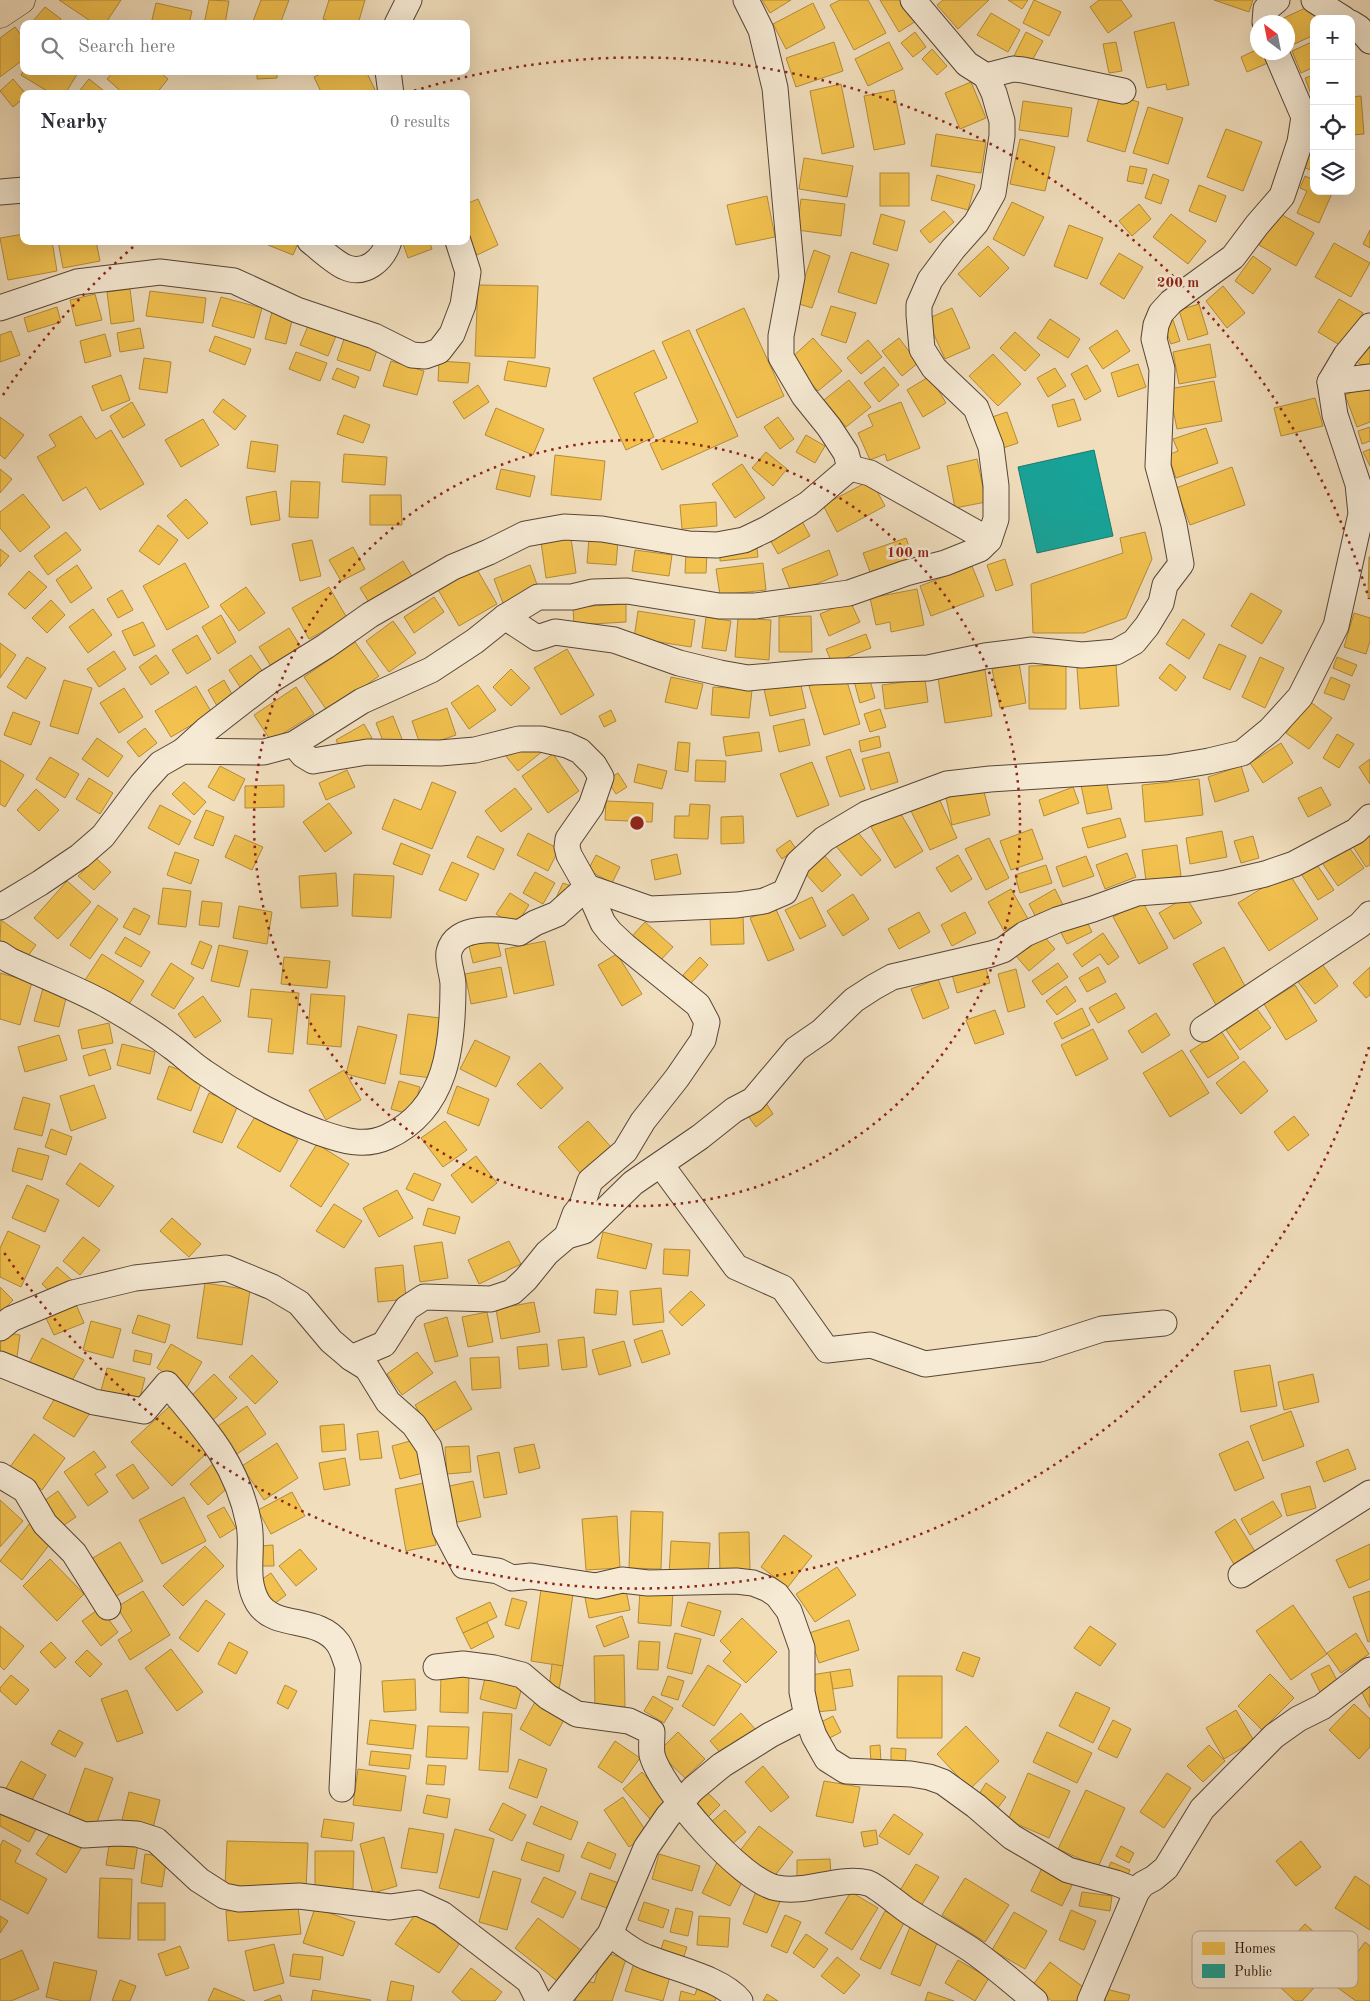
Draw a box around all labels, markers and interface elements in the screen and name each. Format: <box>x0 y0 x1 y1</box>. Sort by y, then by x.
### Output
north arrow <box>1250 15 1295 60</box>
map controls <box>1310 15 1355 195</box>
button: + <box>1310 15 1355 60</box>
search box <box>20 20 470 75</box>
icon: search <box>38 34 66 62</box>
text: Search here <box>78 38 175 57</box>
button: − <box>1310 60 1355 105</box>
button: locate <box>1310 105 1355 150</box>
text: Nearby <box>40 112 108 133</box>
text: 0 results <box>390 115 450 131</box>
button: layers <box>1310 150 1355 195</box>
text: 200 m <box>1157 276 1199 291</box>
text: 100 m <box>887 546 929 561</box>
centre of rings <box>628 814 646 832</box>
legend <box>1192 1931 1358 1988</box>
text: Homes <box>1234 1942 1276 1956</box>
text: Public <box>1234 1965 1272 1979</box>

